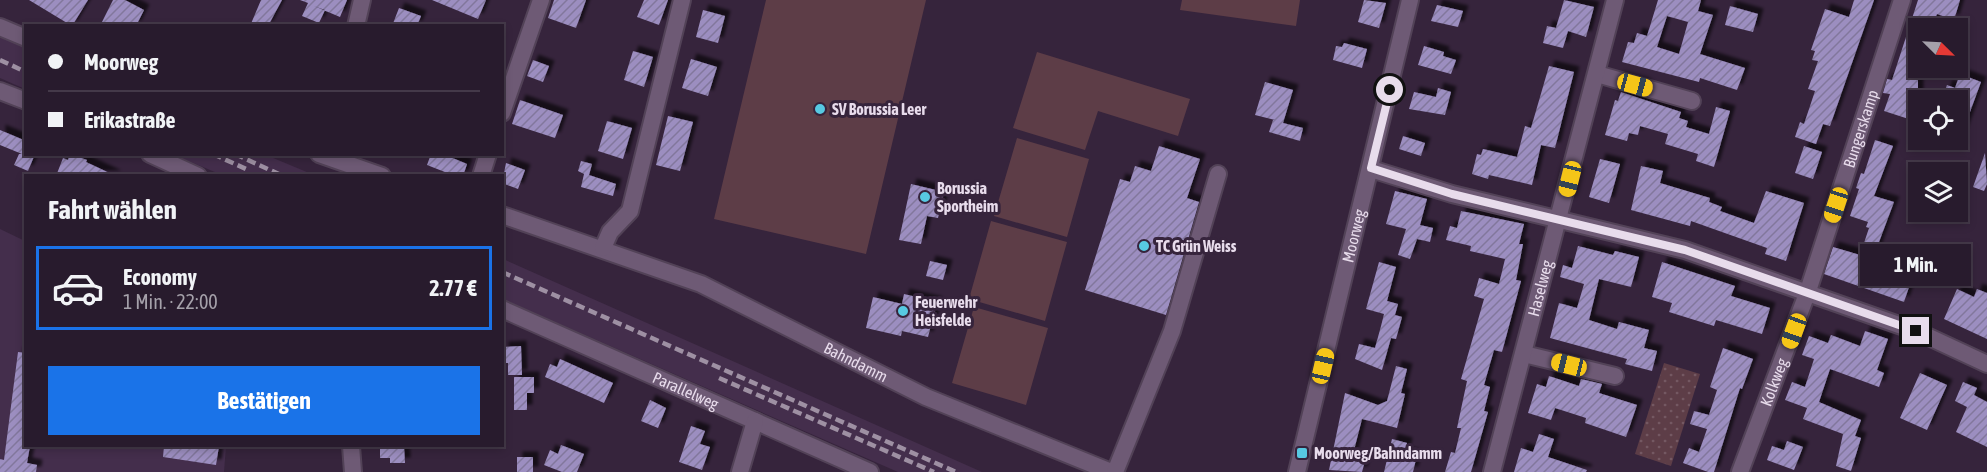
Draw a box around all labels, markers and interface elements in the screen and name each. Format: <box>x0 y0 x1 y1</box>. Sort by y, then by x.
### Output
north arrow <box>1908 18 1968 78</box>
map controls <box>1908 18 1968 222</box>
text: Moorweg <box>84 49 158 75</box>
car <box>1615 72 1655 98</box>
route start <box>1376 76 1403 103</box>
street label: Bungerskamp <box>1839 87 1882 170</box>
button: locate <box>1908 90 1968 150</box>
place label: SV Borussia Leer <box>832 100 927 118</box>
marker: SV Borussia Leer <box>813 102 827 116</box>
text: Erikastraße <box>84 107 176 133</box>
car <box>1557 159 1583 199</box>
button: layers <box>1908 162 1968 222</box>
place label: Borussia Sportheim <box>937 179 998 215</box>
car <box>1822 185 1850 225</box>
marker: Borussia Sportheim <box>918 190 932 204</box>
text: Fahrt wählen <box>48 194 177 225</box>
street label: Moorweg <box>1339 207 1370 264</box>
place label: TC Grün Weiss <box>1156 237 1237 255</box>
marker: TC Grün Weiss <box>1137 239 1151 253</box>
callout: 1 Min. <box>1860 244 1972 286</box>
text: 1 Min. <box>1894 253 1937 276</box>
street label: Haselweg <box>1524 258 1557 318</box>
icon: car <box>51 261 105 315</box>
text: Economy <box>123 264 197 290</box>
text: 2.77 € <box>429 275 477 301</box>
text: 1 Min. · 22:00 <box>123 290 218 313</box>
place label: Feuerwehr Heisfelde <box>915 293 978 329</box>
marker: Feuerwehr Heisfelde <box>896 304 910 318</box>
car <box>1779 311 1809 351</box>
route end <box>1902 317 1929 344</box>
street label: Bahndamm <box>821 338 891 385</box>
car <box>1310 346 1336 386</box>
car <box>1549 352 1589 378</box>
street label: Kolkweg <box>1757 355 1792 409</box>
button: Bestätigen <box>48 366 480 435</box>
street label: Parallelweg <box>650 368 722 414</box>
place label: Moorweg/Bahndamm <box>1314 444 1442 462</box>
marker: Moorweg/Bahndamm <box>1295 446 1309 460</box>

